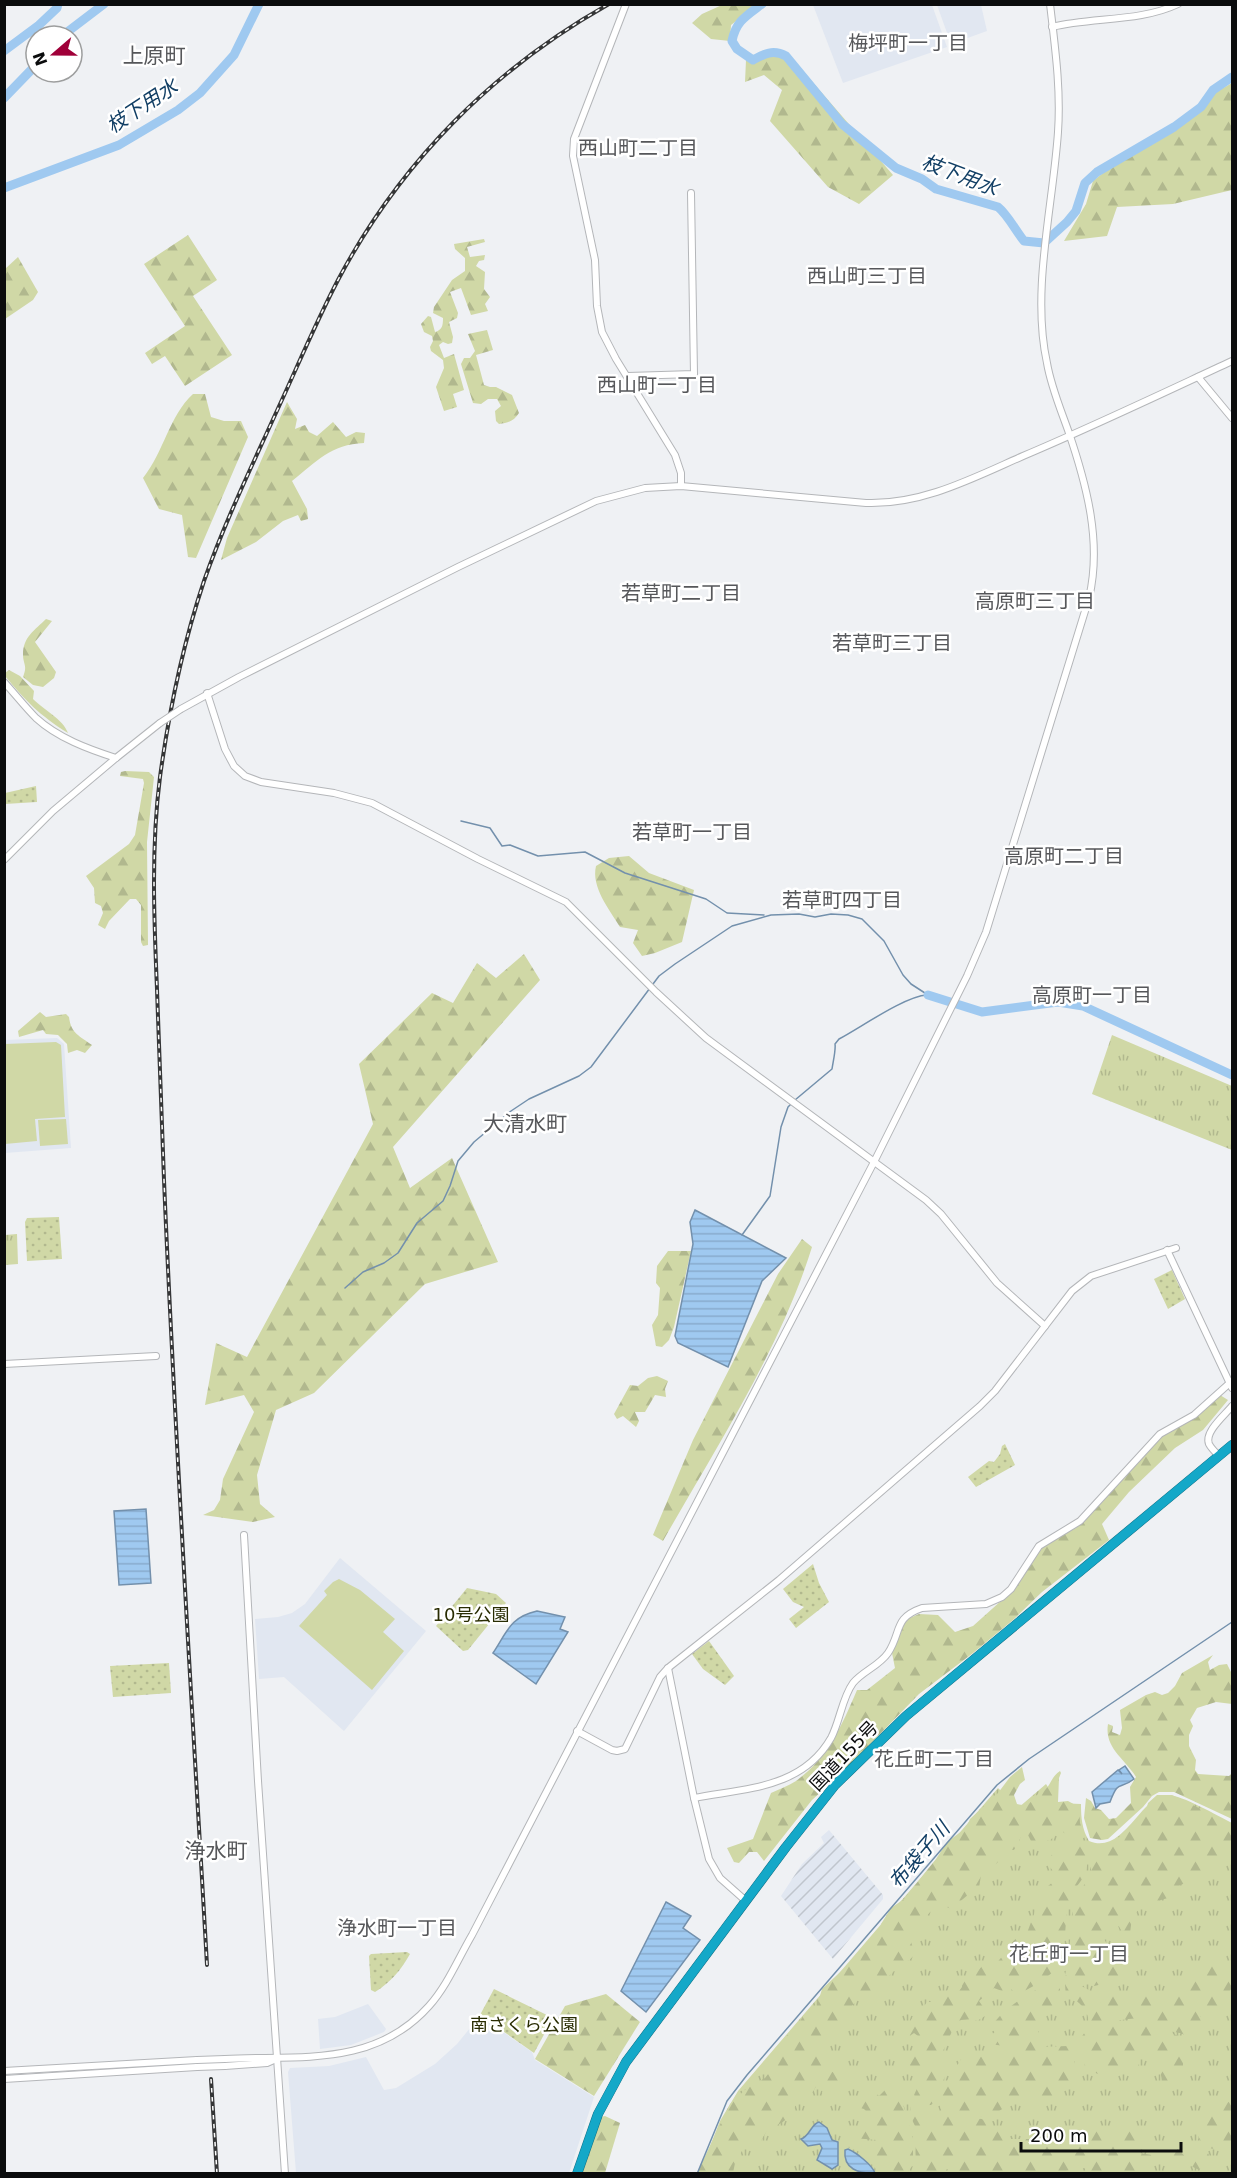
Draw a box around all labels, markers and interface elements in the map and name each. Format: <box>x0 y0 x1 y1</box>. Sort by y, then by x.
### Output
north arrow <box>24 24 84 84</box>
district label: 梅坪町一丁目 <box>848 31 968 55</box>
district label: 上原町 <box>123 44 186 68</box>
text: N <box>29 49 52 69</box>
water label: 枝下用水 <box>102 73 184 138</box>
district label: 西山町二丁目 <box>578 136 698 160</box>
water label: 枝下用水 <box>918 149 1004 201</box>
district label: 西山町三丁目 <box>807 264 927 288</box>
district label: 西山町一丁目 <box>597 373 717 397</box>
district label: 若草町二丁目 <box>621 581 741 605</box>
district label: 高原町三丁目 <box>975 589 1095 613</box>
district label: 若草町三丁目 <box>832 631 952 655</box>
district label: 若草町一丁目 <box>632 820 752 844</box>
district label: 高原町二丁目 <box>1004 844 1124 868</box>
district label: 若草町四丁目 <box>782 888 902 912</box>
district label: 高原町一丁目 <box>1032 983 1152 1007</box>
district label: 大清水町 <box>483 1112 567 1136</box>
park label: 10号公園 <box>433 1604 509 1625</box>
street label: 国道155号 <box>805 1717 882 1795</box>
district label: 花丘町二丁目 <box>874 1747 994 1771</box>
water label: 布袋子川 <box>884 1815 956 1893</box>
district label: 浄水町 <box>185 1839 248 1863</box>
district label: 浄水町一丁目 <box>337 1916 457 1940</box>
district label: 花丘町一丁目 <box>1009 1942 1129 1966</box>
park label: 南さくら公園 <box>470 2014 578 2035</box>
scale bar <box>1021 2115 1182 2153</box>
text: 200 m <box>1030 2125 1088 2146</box>

